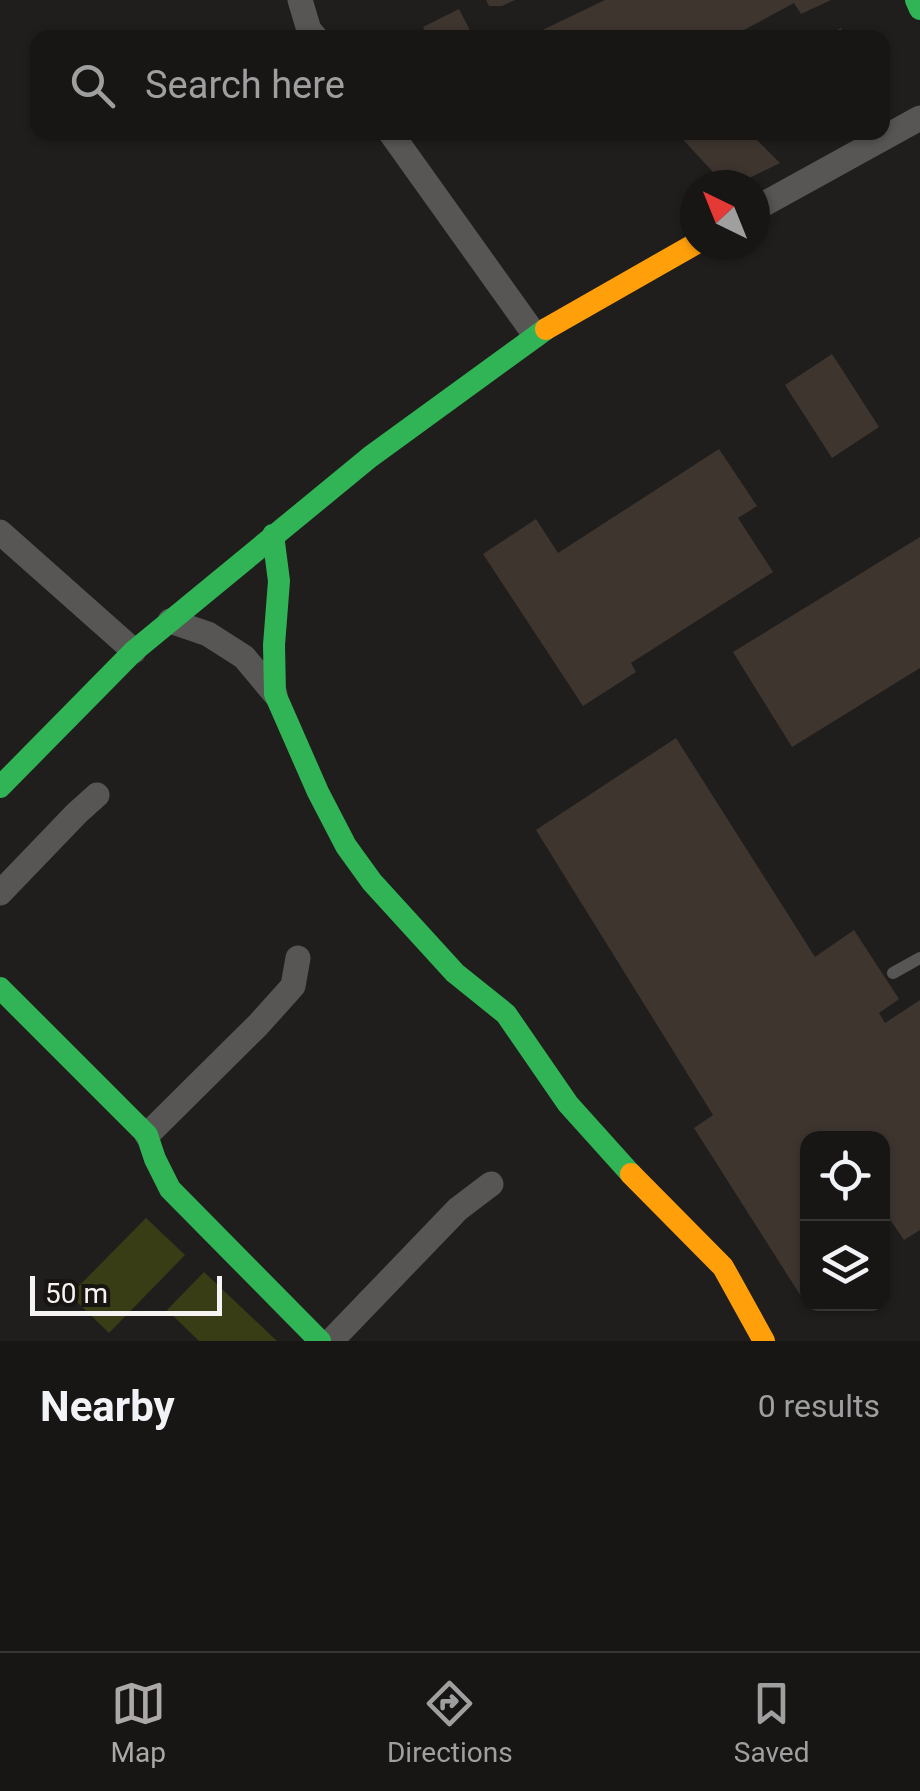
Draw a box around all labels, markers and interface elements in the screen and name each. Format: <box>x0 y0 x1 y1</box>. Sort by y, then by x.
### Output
search box <box>30 30 890 140</box>
icon: search <box>65 58 120 113</box>
text: Search here <box>145 63 345 107</box>
north arrow <box>680 170 770 260</box>
map controls <box>800 1131 890 1311</box>
button: locate <box>800 1131 890 1221</box>
button: layers <box>800 1221 890 1311</box>
scale bar <box>30 1271 222 1316</box>
text: 50 m <box>45 1277 108 1310</box>
text: Nearby <box>40 1382 175 1431</box>
text: 0 results <box>758 1387 880 1425</box>
tab: Map <box>111 1676 166 1769</box>
tab: Directions <box>387 1676 513 1769</box>
tab: Saved <box>734 1676 809 1769</box>

